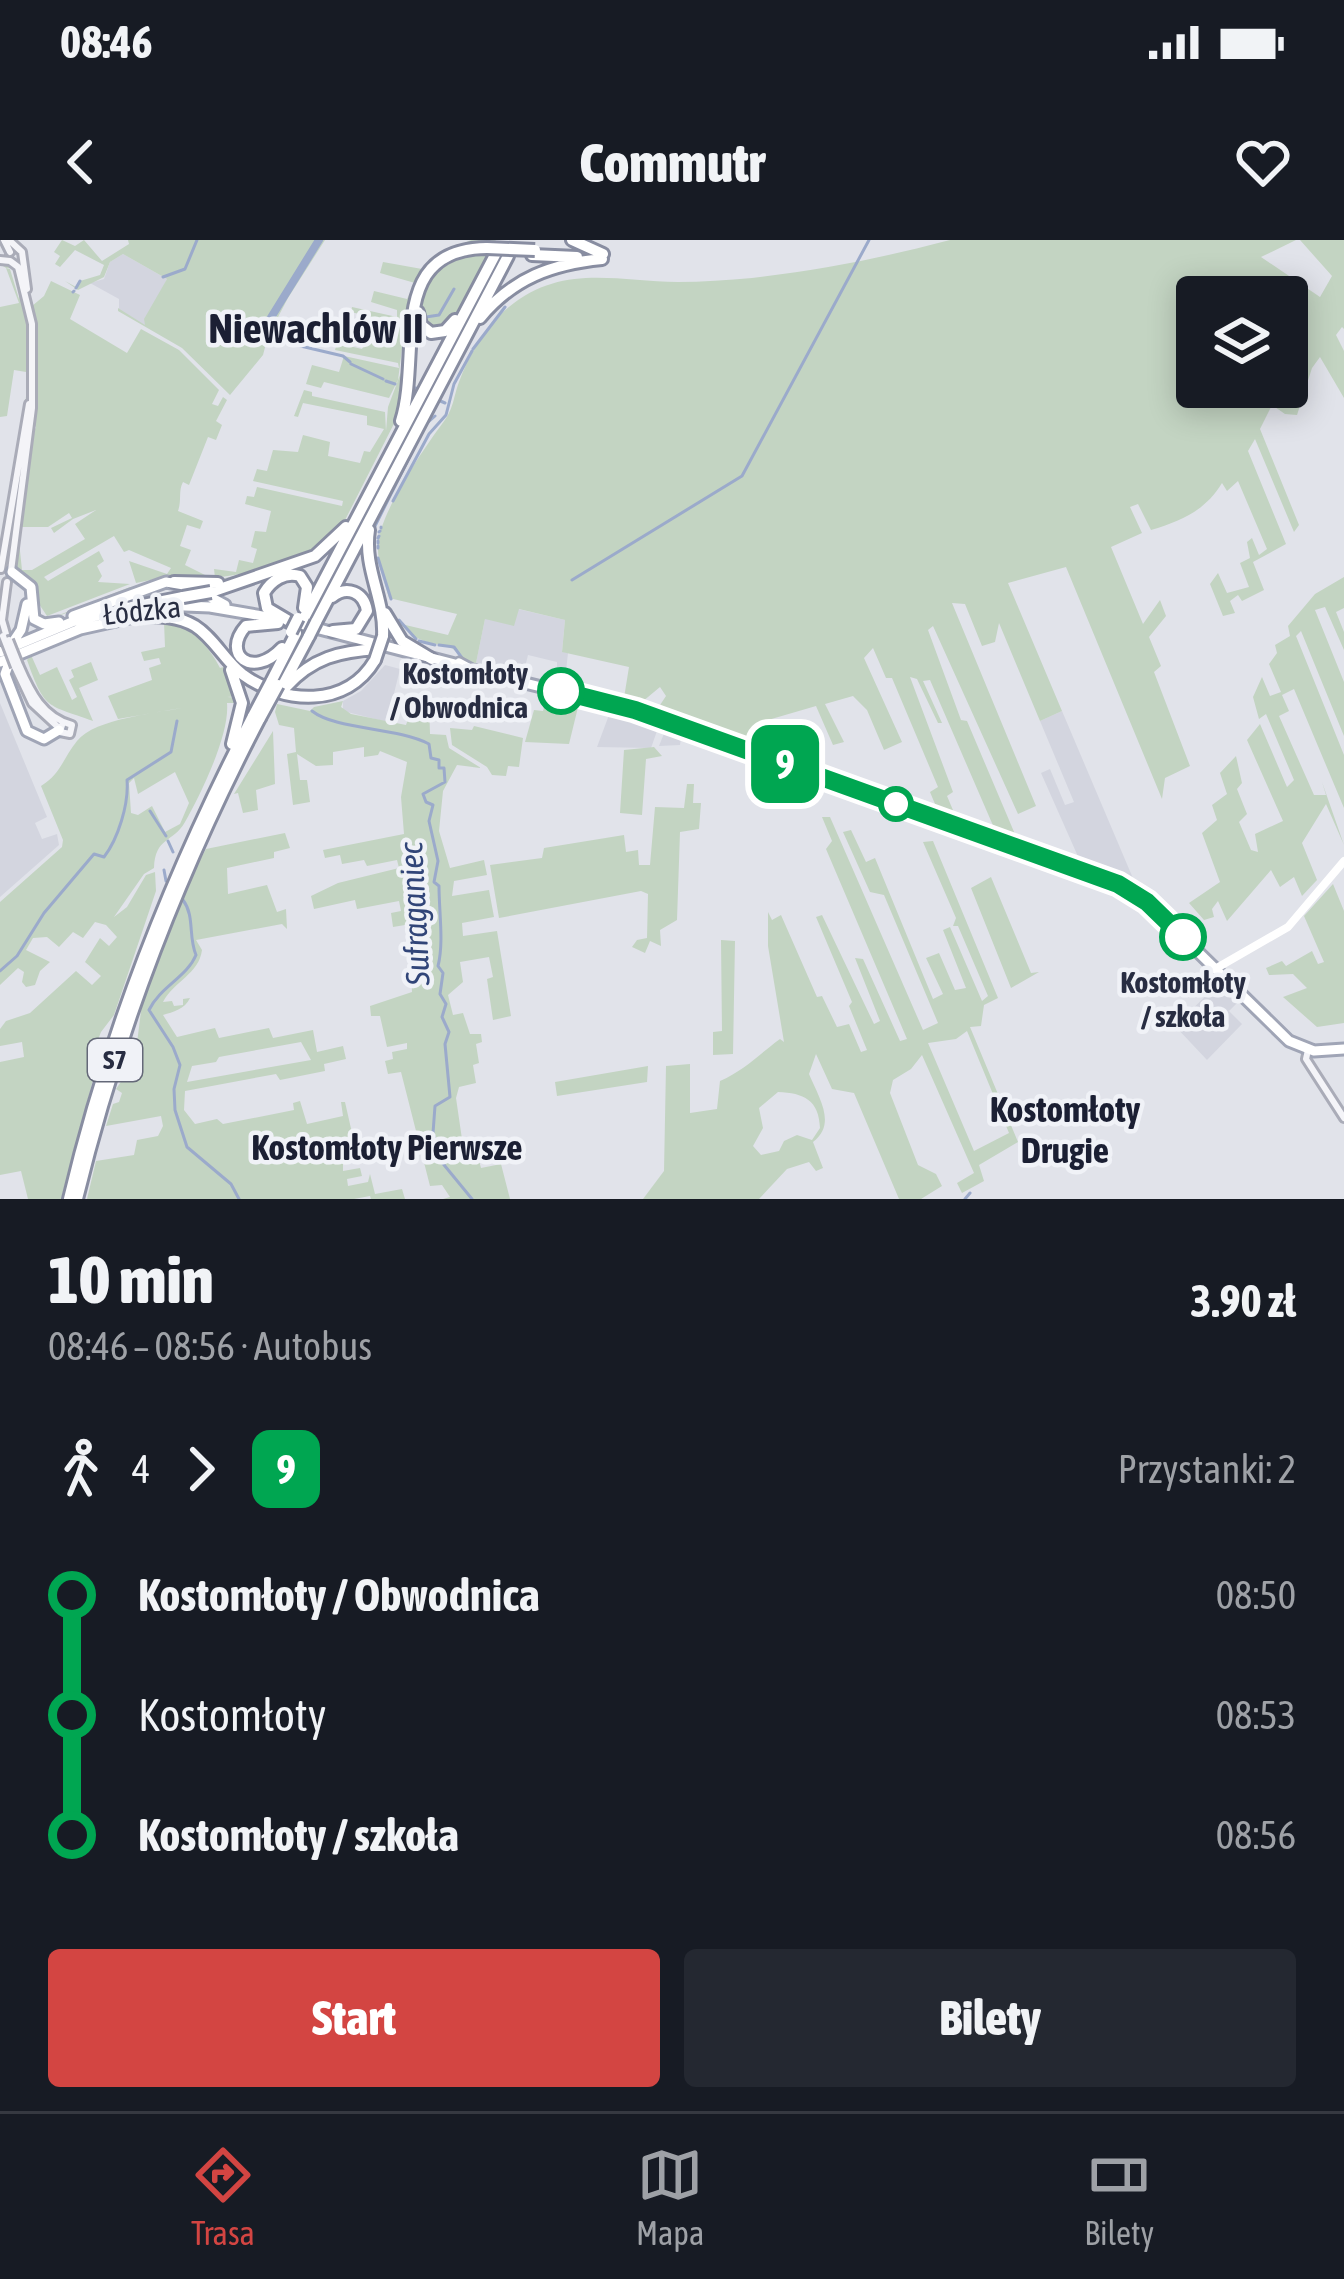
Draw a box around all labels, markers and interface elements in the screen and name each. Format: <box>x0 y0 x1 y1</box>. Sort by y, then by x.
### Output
text: 08:46 <box>60 16 153 68</box>
icon: back <box>48 129 114 195</box>
icon: heart <box>1230 129 1296 195</box>
text: Commutr <box>579 132 765 193</box>
map controls <box>1176 276 1308 408</box>
button: layers <box>1176 276 1308 408</box>
district label: Niewachlów II <box>208 304 424 352</box>
street label: Łódzka <box>101 589 182 631</box>
place label: Kostomłoty / Obwodnica <box>390 656 529 724</box>
marker: Kostomłoty / Obwodnica <box>539 669 583 713</box>
line badge: 9 <box>746 725 824 803</box>
text: 9 <box>775 740 795 788</box>
unlabelled marker <box>880 788 912 820</box>
water label: Sufraganiec <box>391 841 437 988</box>
marker: Kostomłoty / szkoła <box>1161 915 1205 959</box>
place label: Kostomłoty / szkoła <box>1120 965 1246 1033</box>
road number: S7 <box>88 1039 142 1081</box>
district label: Kostomłoty Drugie <box>990 1088 1141 1171</box>
district label: Kostomłoty Pierwsze <box>251 1126 523 1168</box>
text: 10 min <box>48 1241 214 1317</box>
text: 3.90 zł <box>1190 1275 1296 1327</box>
text: 08:46 – 08:56 · Autobus <box>48 1324 372 1368</box>
icon: walk <box>48 1436 114 1502</box>
icon: forward <box>168 1436 234 1502</box>
text: 9 <box>276 1445 296 1493</box>
text: 4 <box>132 1447 150 1491</box>
text: Przystanki: 2 <box>1118 1447 1296 1491</box>
text: Kostomłoty / Obwodnica <box>138 1569 540 1621</box>
text: 08:50 <box>1216 1573 1296 1617</box>
text: Kostomłoty <box>138 1689 326 1741</box>
text: 08:53 <box>1216 1693 1296 1737</box>
text: Kostomłoty / szkoła <box>138 1809 459 1861</box>
text: 08:56 <box>1216 1813 1296 1857</box>
button: Start <box>48 1949 660 2087</box>
button: Bilety <box>684 1949 1296 2087</box>
tab: Trasa <box>190 2142 256 2252</box>
tab: Mapa <box>636 2142 704 2252</box>
tab: Bilety <box>1084 2142 1154 2252</box>

